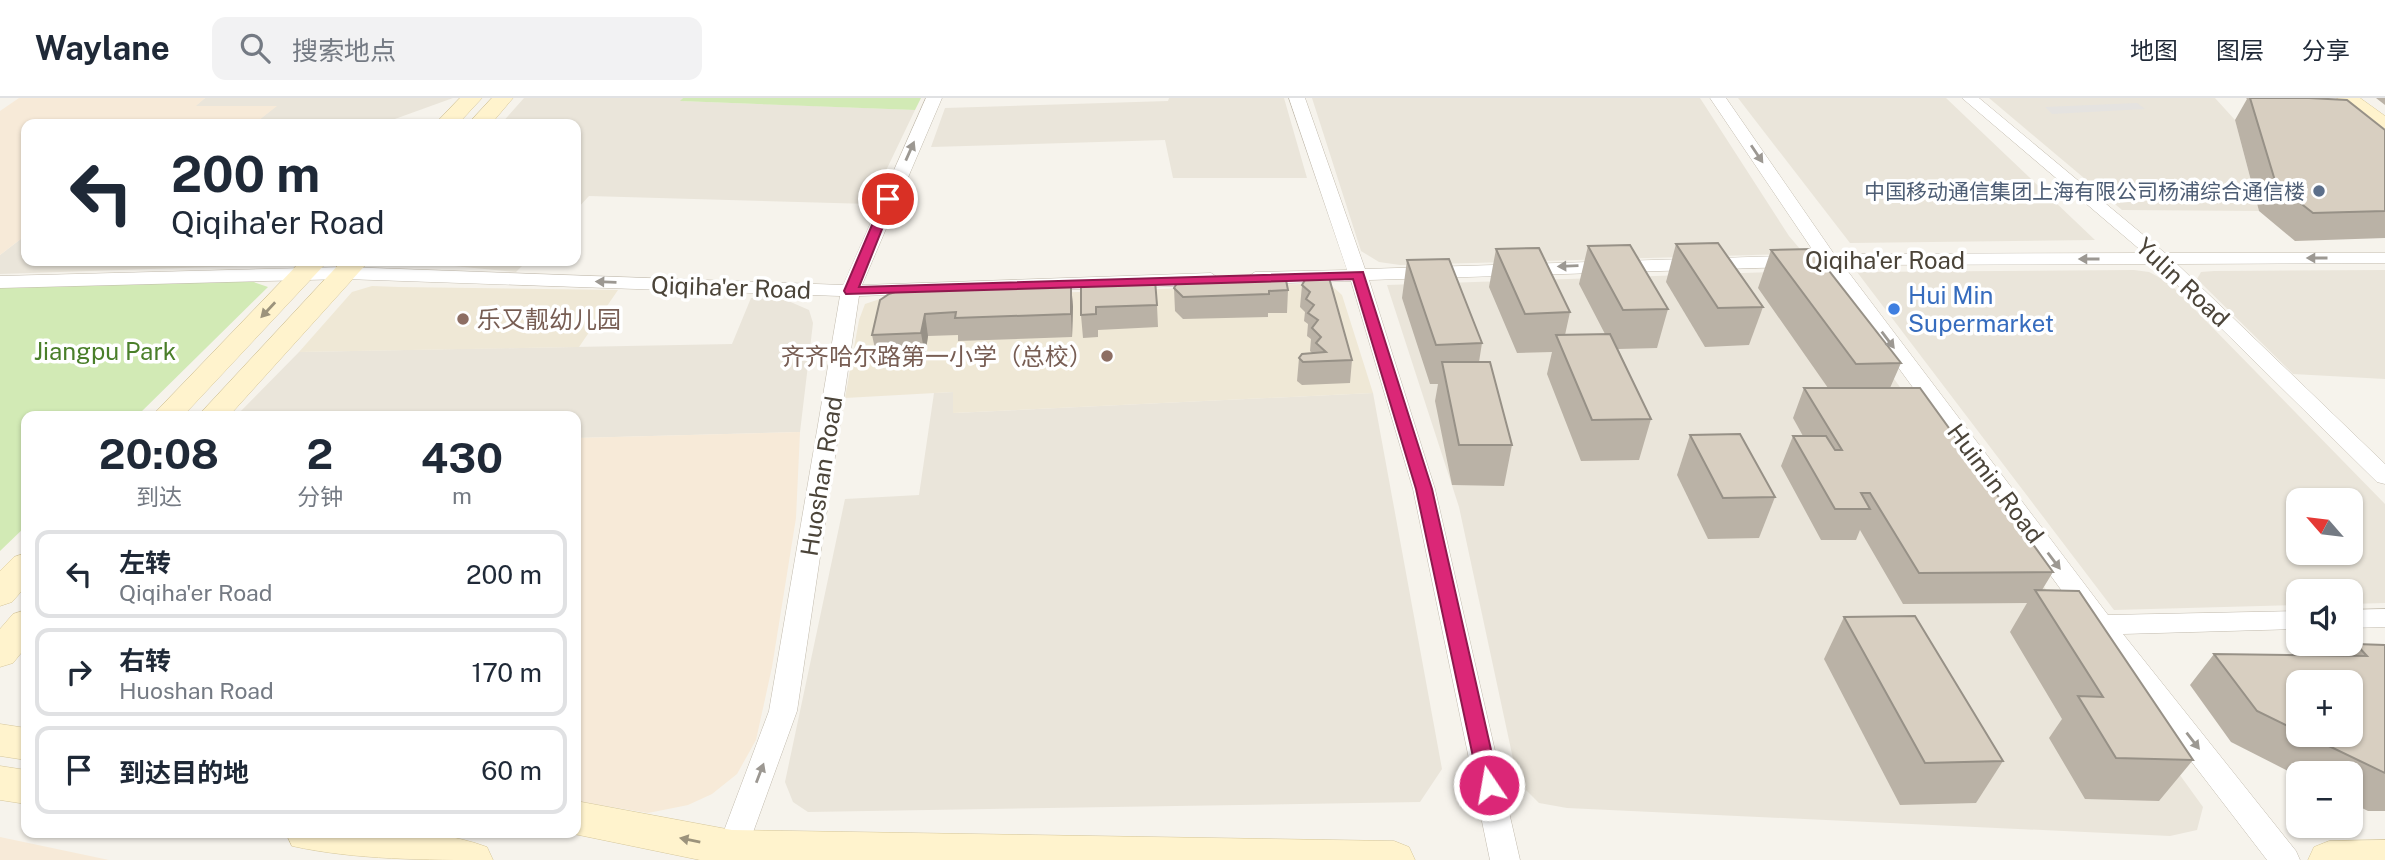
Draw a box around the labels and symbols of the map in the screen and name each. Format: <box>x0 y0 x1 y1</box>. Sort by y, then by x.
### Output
one-way arrow <box>904 141 916 161</box>
one-way arrow <box>1750 144 1763 164</box>
pin <box>858 169 918 229</box>
place label: 中国移动通信集团上海有限公司杨浦综合通信楼 <box>1864 179 2305 204</box>
marker: 中国移动通信集团上海有限公司杨浦综合通信楼 <box>2311 183 2327 199</box>
street label: Yulin Road <box>2131 232 2235 332</box>
street label: Qiqiha'er Road <box>1805 246 1965 274</box>
one-way arrow <box>2306 252 2328 264</box>
one-way arrow <box>2078 253 2100 265</box>
one-way arrow <box>1557 261 1579 272</box>
street label: Qiqiha'er Road <box>650 270 812 304</box>
one-way arrow <box>595 277 617 288</box>
place label: Hui Min Supermarket <box>1908 281 2054 337</box>
one-way arrow <box>260 301 276 318</box>
marker: Hui Min Supermarket <box>1886 301 1902 317</box>
place label: 乐又靓幼儿园 <box>477 305 621 333</box>
marker: 乐又靓幼儿园 <box>455 311 471 327</box>
one-way arrow <box>1881 330 1896 348</box>
park label: Jiangpu Park <box>34 337 176 365</box>
place label: 齐齐哈尔路第一小学（总校） <box>781 342 1093 370</box>
marker: 齐齐哈尔路第一小学（总校） <box>1099 348 1115 364</box>
street label: Huoshan Road <box>795 394 847 558</box>
street label: Huimin Road <box>1942 418 2050 548</box>
north arrow <box>2286 488 2362 565</box>
one-way arrow <box>2047 552 2061 570</box>
one-way arrow <box>2185 732 2200 750</box>
position arrow <box>1452 748 1526 822</box>
one-way arrow <box>755 763 766 784</box>
one-way arrow <box>679 835 701 846</box>

